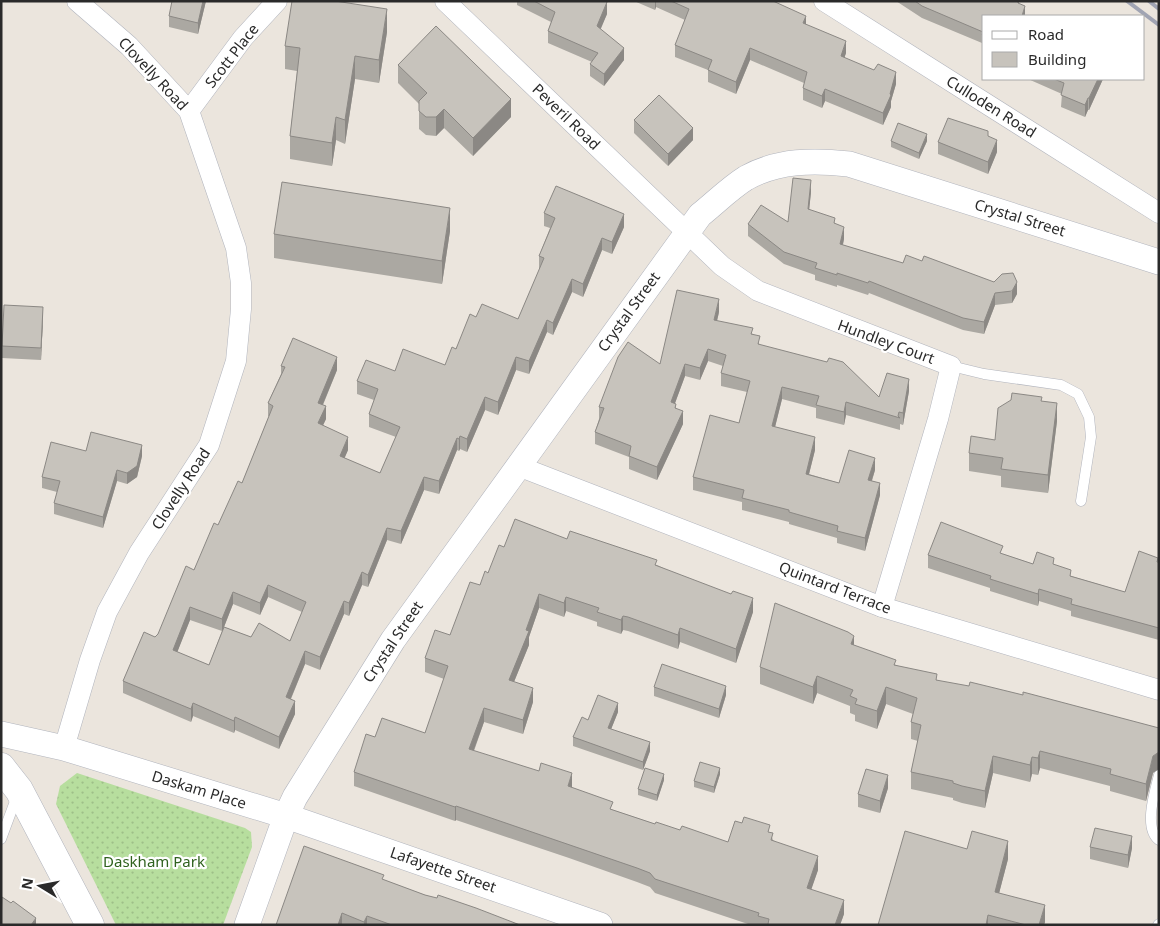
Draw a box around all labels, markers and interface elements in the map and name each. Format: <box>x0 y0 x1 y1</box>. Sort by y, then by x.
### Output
legend <box>982 15 1145 80</box>
street label: Scott Place <box>200 19 263 92</box>
text: Road <box>1028 24 1064 44</box>
street label: Clovelly Road <box>115 32 193 114</box>
text: Building <box>1028 49 1086 69</box>
street label: Culloden Road <box>943 71 1040 142</box>
street label: Peveril Road <box>528 79 605 154</box>
street label: Crystal Street <box>972 194 1069 241</box>
street label: Crystal Street <box>592 267 664 355</box>
street label: Hundley Court <box>835 314 938 368</box>
street label: Clovelly Road <box>146 444 214 533</box>
street label: Quintard Terrace <box>776 556 894 618</box>
street label: Crystal Street <box>358 596 427 686</box>
street label: Daskam Place <box>150 765 249 813</box>
street label: Lafayette Street <box>388 842 500 897</box>
park label: Daskham Park <box>103 851 205 871</box>
north arrow <box>15 861 65 911</box>
text: N <box>16 876 37 891</box>

